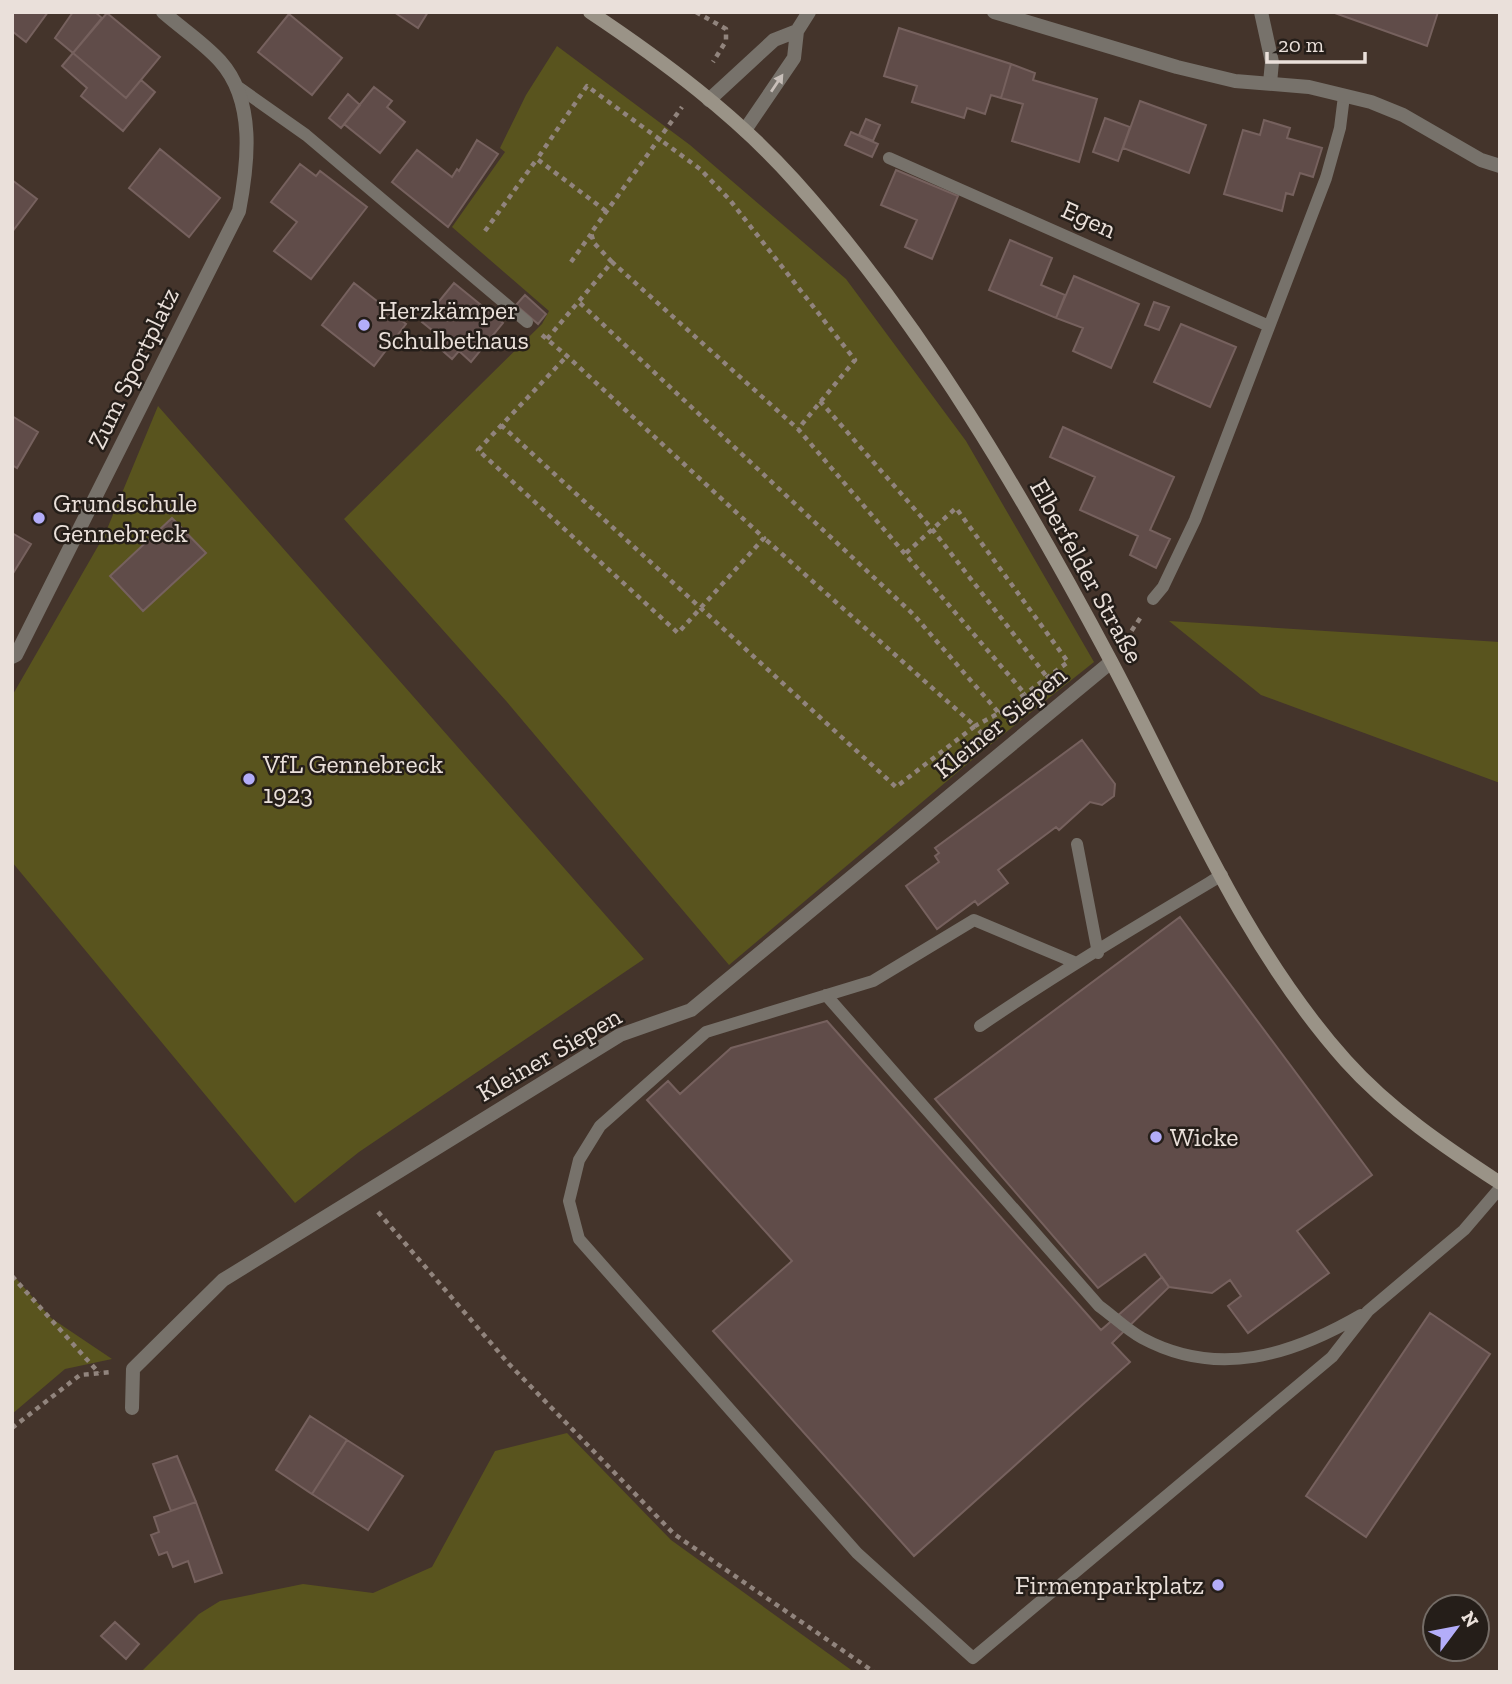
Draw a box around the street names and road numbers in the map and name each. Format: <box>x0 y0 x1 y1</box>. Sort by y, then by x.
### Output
street label: Egen <box>1057 193 1121 245</box>
street label: Zum Sportplatz <box>80 282 186 454</box>
street label: Elberfelder Straße <box>1023 473 1151 669</box>
street label: Kleiner Siepen <box>927 659 1073 785</box>
street label: Kleiner Siepen <box>471 1000 627 1108</box>

